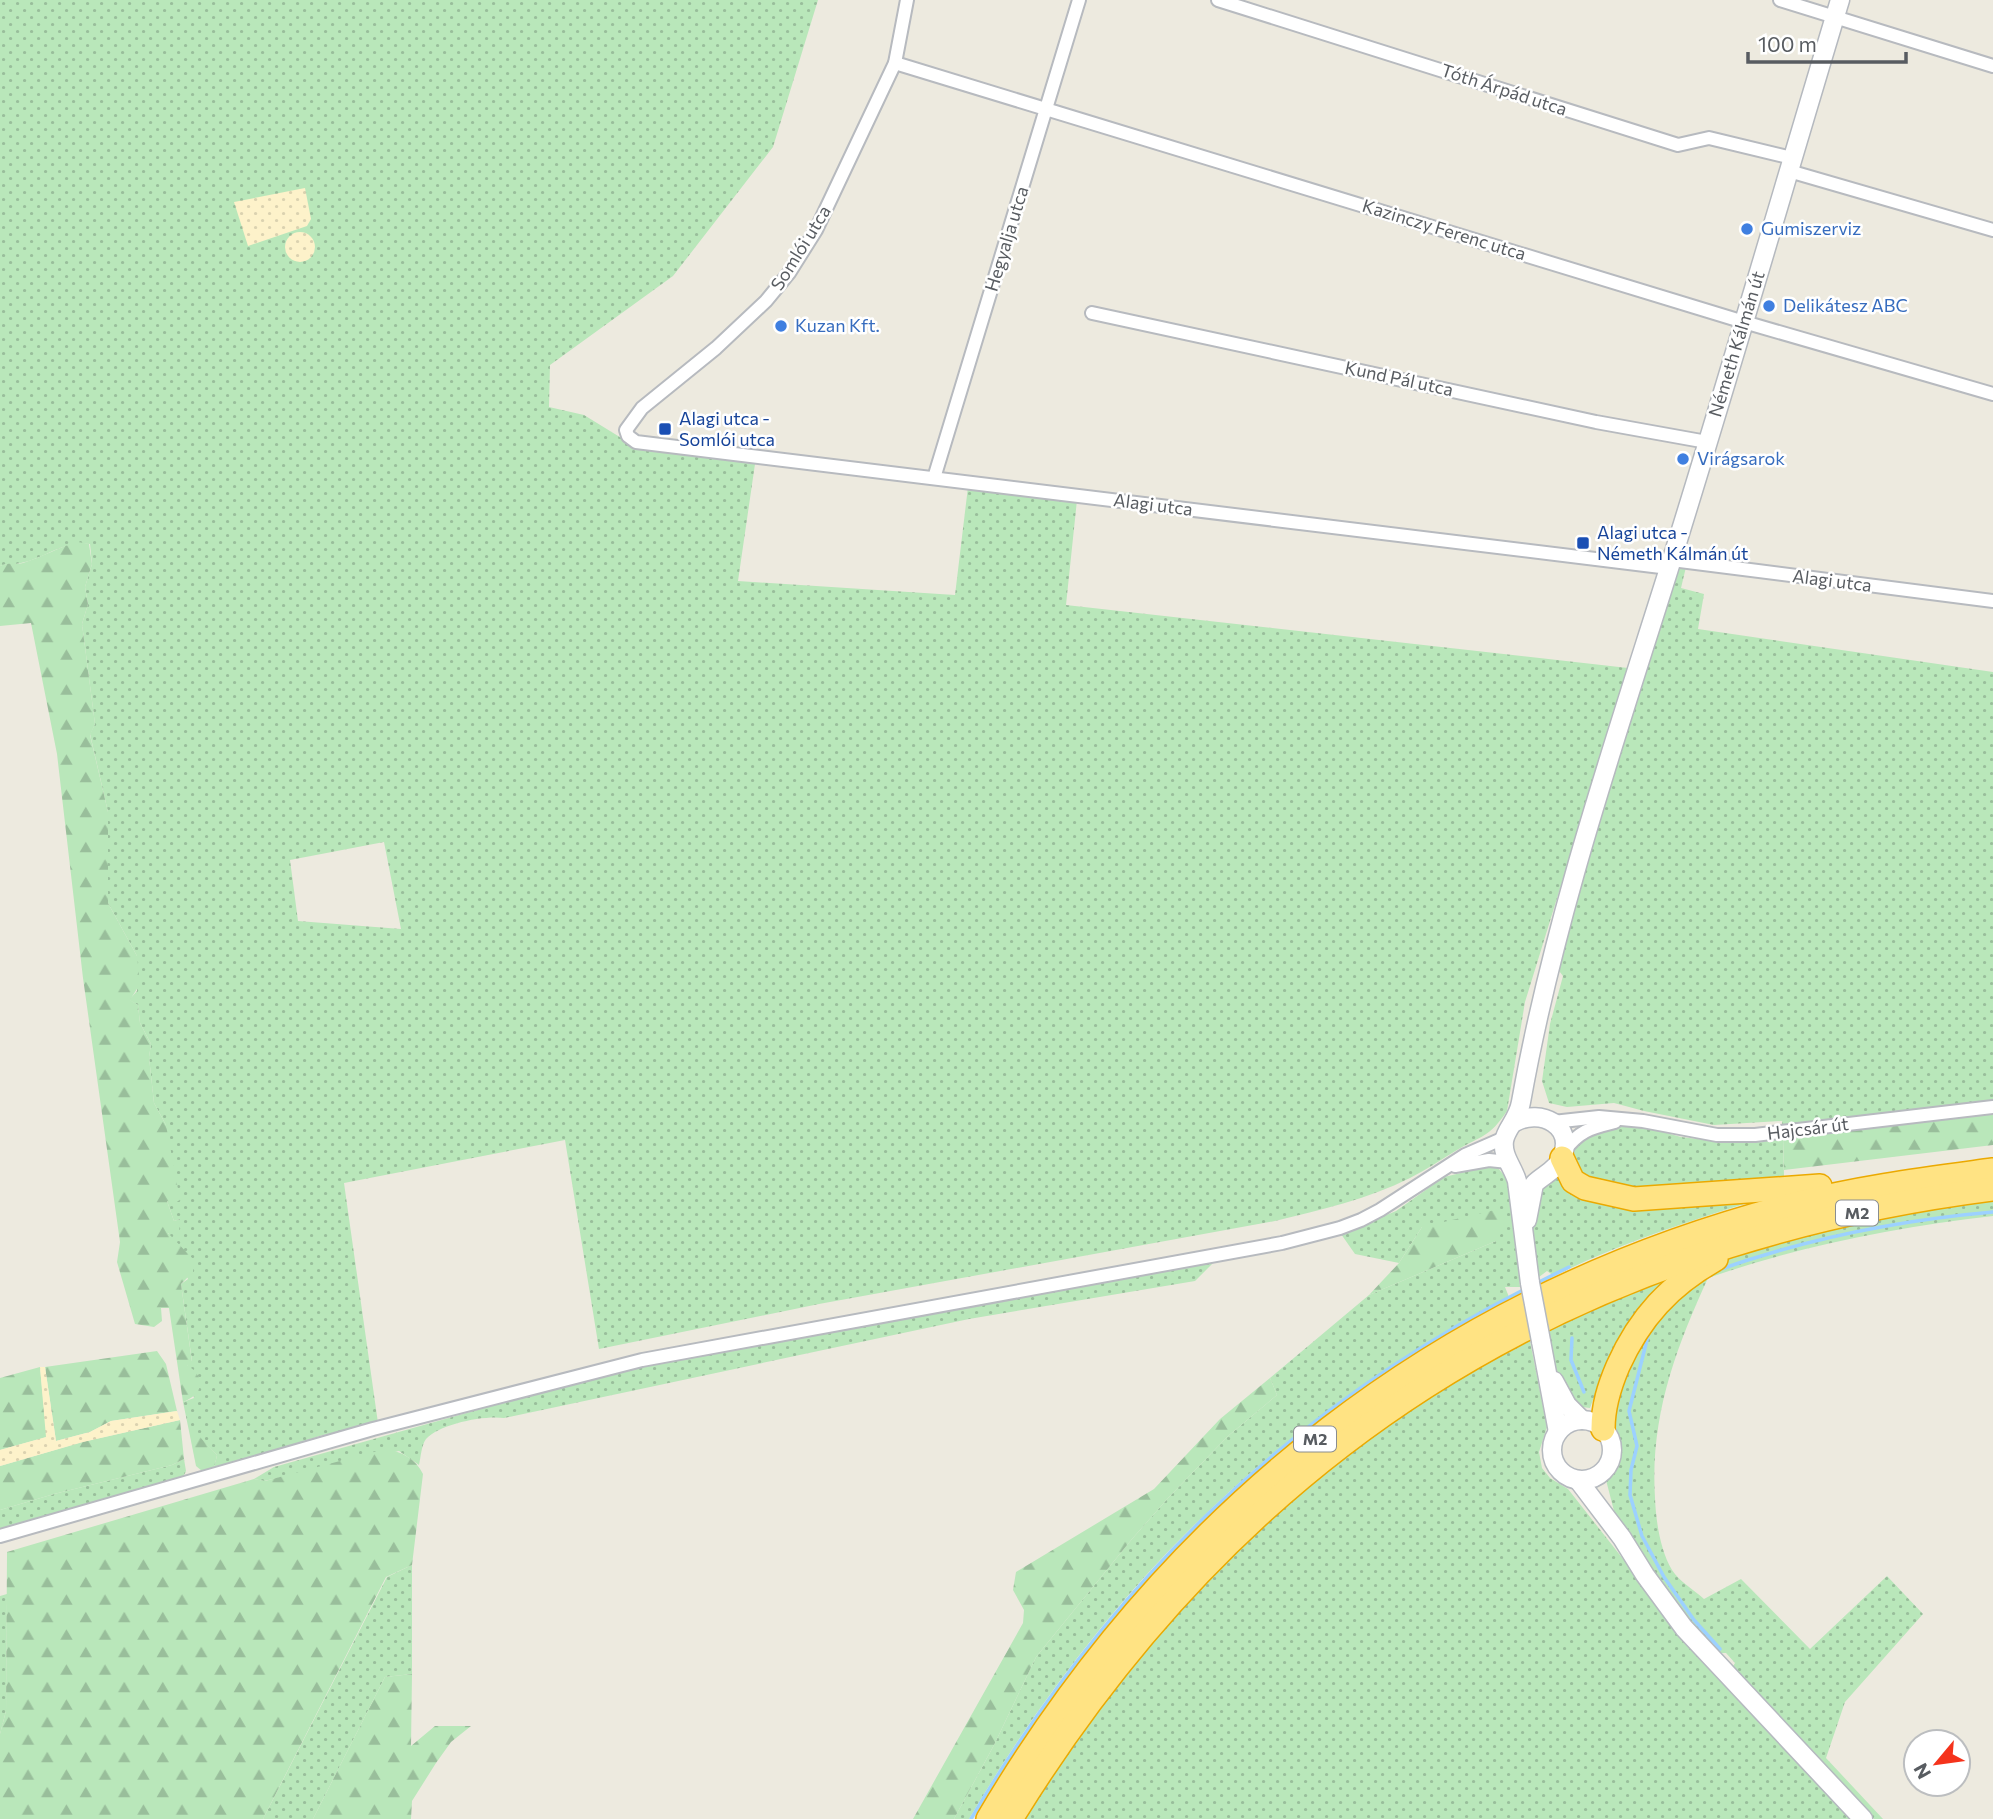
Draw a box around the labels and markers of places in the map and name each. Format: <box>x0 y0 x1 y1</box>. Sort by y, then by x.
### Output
place label: Gumiszerviz <box>1761 217 1861 239</box>
marker: Gumiszerviz <box>1739 221 1755 237</box>
place label: Delikátesz ABC <box>1783 294 1908 316</box>
marker: Delikátesz ABC <box>1761 298 1777 314</box>
place label: Kuzan Kft. <box>795 314 880 336</box>
marker: Kuzan Kft. <box>773 318 789 334</box>
place label: Alagi utca - Somlói utca <box>679 407 775 450</box>
marker: Alagi utca - Somlói utca <box>657 421 673 437</box>
place label: Virágsarok <box>1697 447 1785 469</box>
marker: Virágsarok <box>1675 451 1691 467</box>
place label: Alagi utca - Németh Kálmán út <box>1597 521 1749 564</box>
marker: Alagi utca - Németh Kálmán út <box>1575 535 1591 551</box>

